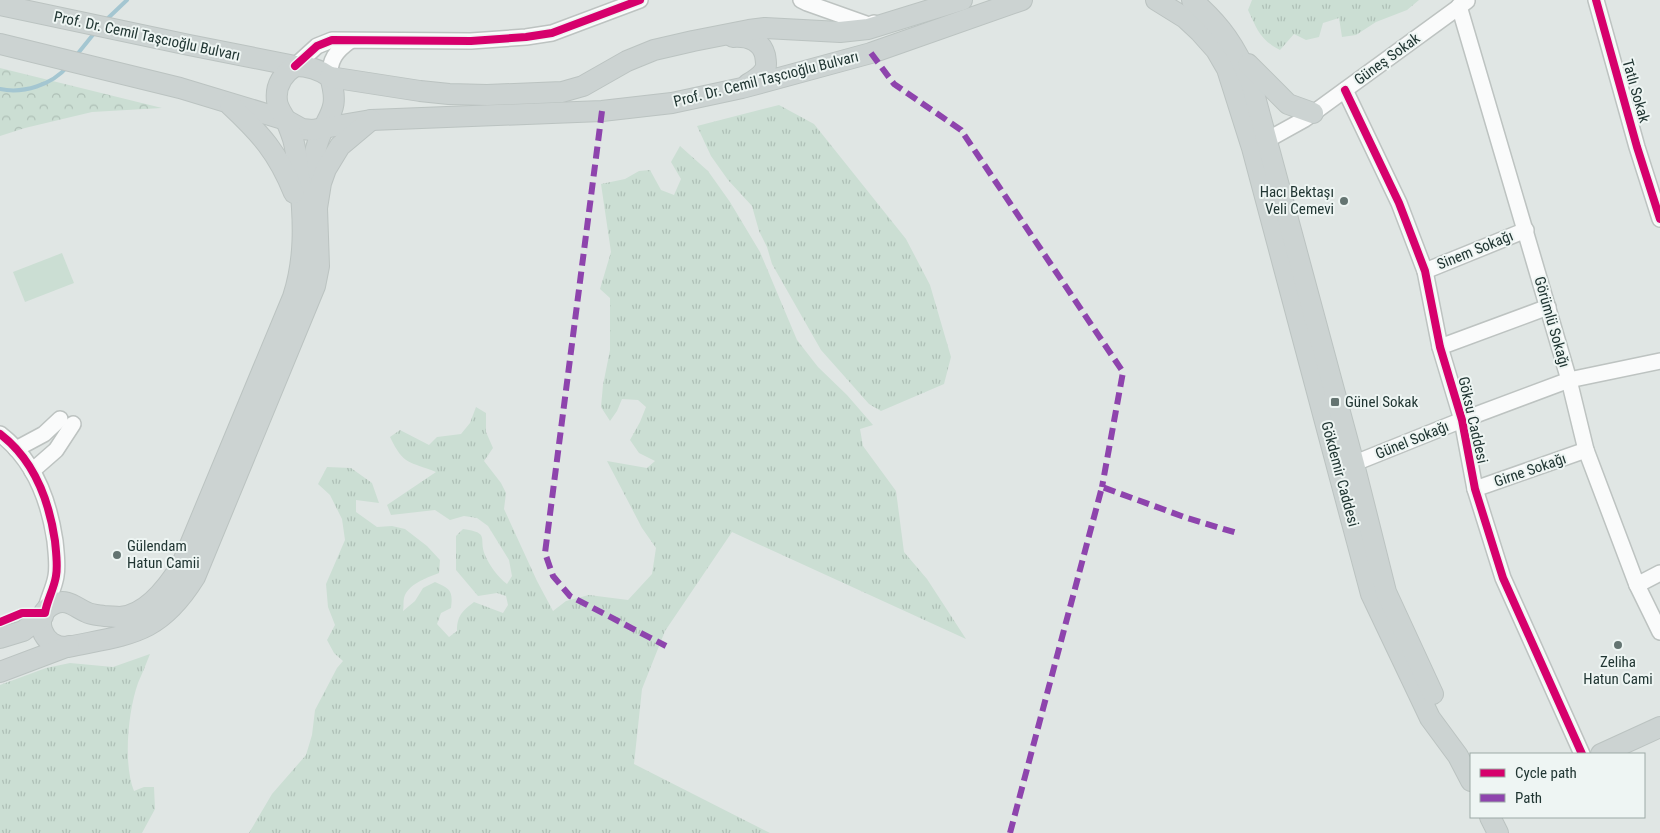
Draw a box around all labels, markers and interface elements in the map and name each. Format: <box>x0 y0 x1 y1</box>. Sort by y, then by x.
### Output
street label: Prof. Dr. Cemil Taşcıoğlu Bulvarı <box>52 7 242 65</box>
street label: Güneş Sokak <box>1351 29 1424 89</box>
street label: Prof. Dr. Cemil Taşcıoğlu Bulvarı <box>672 47 860 111</box>
street label: Tatlı Sokak <box>1618 57 1654 125</box>
place label: Hacı Bektaşı Veli Cemevi <box>1260 183 1334 218</box>
marker: Hacı Bektaşı Veli Cemevi <box>1338 195 1350 207</box>
street label: Sinem Sokağı <box>1434 227 1516 273</box>
street label: Görümlü Sokağı <box>1530 274 1574 370</box>
street label: Göksu Caddesi <box>1454 375 1492 465</box>
place label: Günel Sokak <box>1345 393 1419 411</box>
marker: Günel Sokak <box>1329 396 1341 408</box>
street label: Günel Sokağı <box>1373 417 1451 463</box>
street label: Gökdemir Caddesi <box>1317 419 1363 529</box>
street label: Girne Sokağı <box>1492 449 1568 491</box>
place label: Gülendam Hatun Camii <box>127 537 200 572</box>
marker: Gülendam Hatun Camii <box>111 549 123 561</box>
marker: Zeliha Hatun Cami <box>1612 639 1624 651</box>
place label: Zeliha Hatun Cami <box>1583 653 1653 688</box>
legend <box>1470 753 1645 818</box>
text: Cycle path <box>1515 764 1577 782</box>
text: Path <box>1515 789 1542 807</box>

